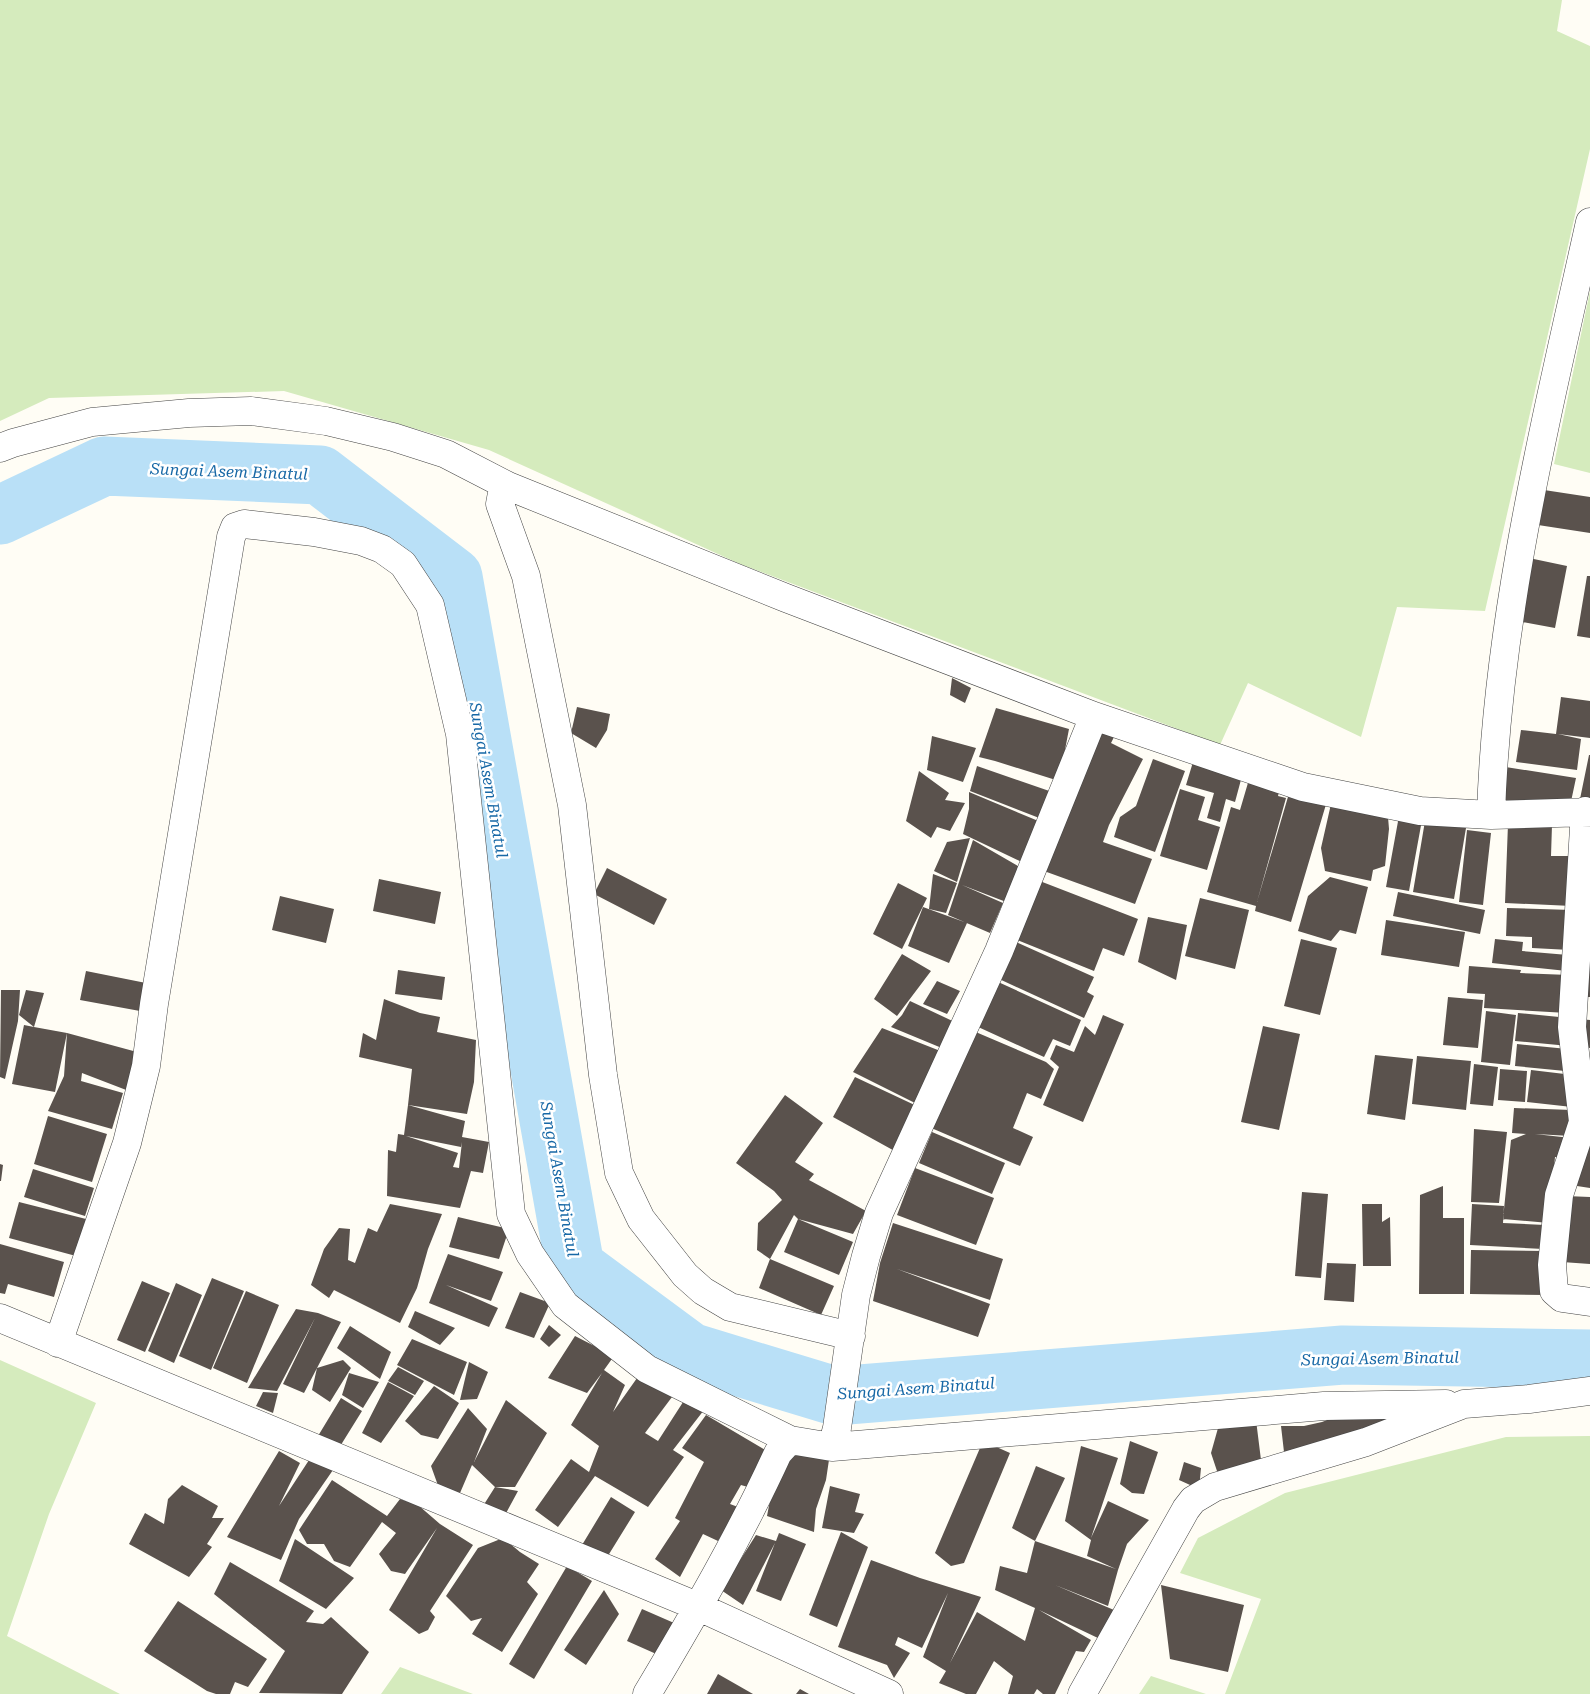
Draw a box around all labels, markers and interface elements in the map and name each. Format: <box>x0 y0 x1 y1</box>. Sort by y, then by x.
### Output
water label: Sungai Asem Binatul <box>149 459 308 484</box>
water label: Sungai Asem Binatul <box>465 700 512 860</box>
water label: Sungai Asem Binatul <box>536 1099 583 1259</box>
water label: Sungai Asem Binatul <box>1300 1348 1459 1369</box>
water label: Sungai Asem Binatul <box>836 1374 996 1404</box>

